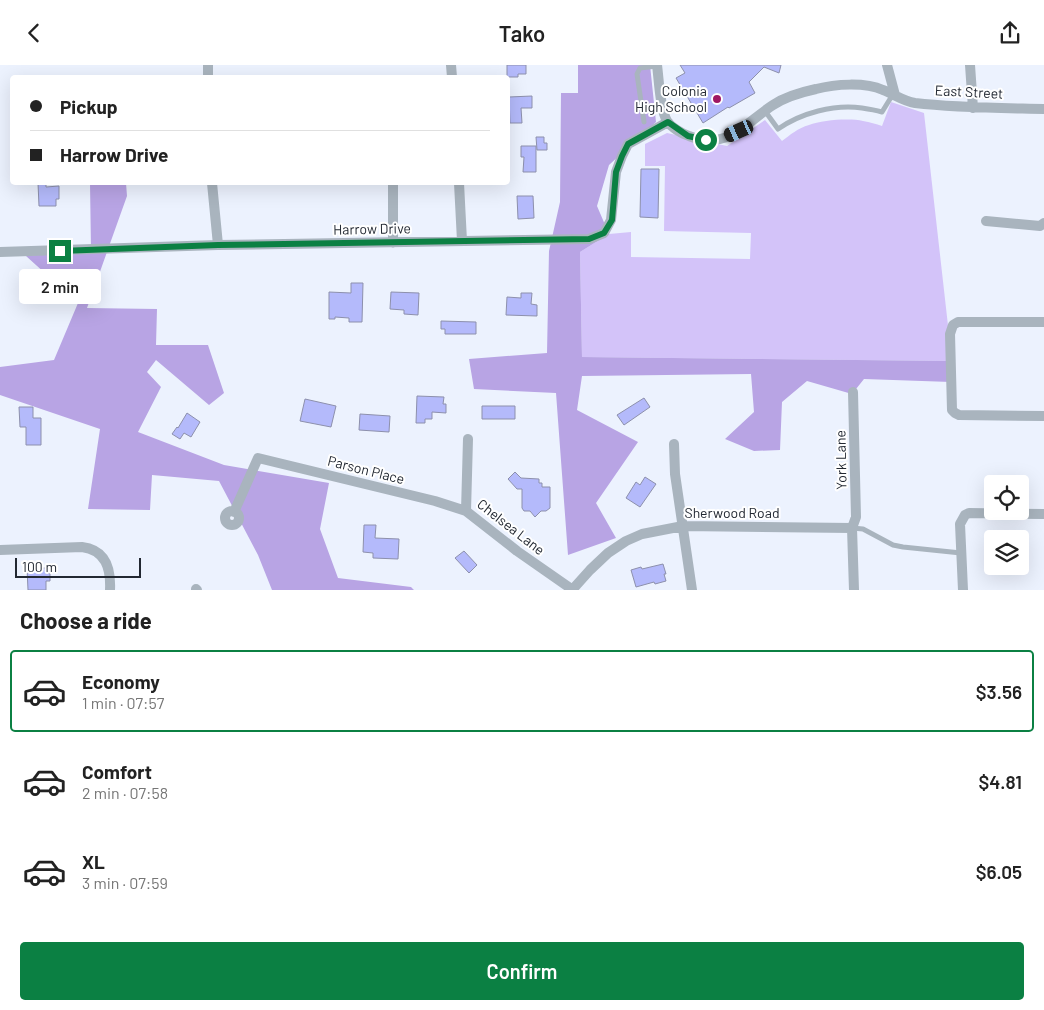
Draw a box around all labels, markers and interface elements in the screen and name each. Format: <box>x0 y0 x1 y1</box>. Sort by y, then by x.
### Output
icon: back <box>20 19 48 47</box>
icon: share <box>996 19 1024 47</box>
text: Tako <box>499 20 545 46</box>
street label: East Street <box>934 81 1004 102</box>
place label: Colonia High School <box>635 82 707 115</box>
marker: Colonia High School <box>711 93 723 105</box>
text: Pickup <box>60 95 118 118</box>
car <box>722 118 755 144</box>
route start <box>695 129 717 151</box>
text: Harrow Drive <box>60 143 169 166</box>
street label: Harrow Drive <box>333 219 411 238</box>
route end <box>49 240 71 262</box>
callout: 2 min <box>19 269 101 303</box>
text: 2 min <box>41 277 79 296</box>
street label: York Lane <box>831 430 850 490</box>
street label: Parson Place <box>326 452 406 487</box>
map controls <box>984 475 1029 575</box>
button: locate <box>984 475 1029 520</box>
street label: Chelsea Lane <box>474 495 548 558</box>
street label: Sherwood Road <box>684 504 780 521</box>
button: layers <box>984 530 1029 575</box>
scale bar <box>15 555 141 578</box>
text: 100 m <box>22 558 57 575</box>
text: Choose a ride <box>20 607 152 633</box>
icon: car <box>22 669 67 714</box>
text: Economy <box>82 670 160 693</box>
text: $3.56 <box>976 680 1022 703</box>
text: 1 min · 07:57 <box>82 693 164 712</box>
icon: car <box>22 759 67 804</box>
text: Comfort <box>82 760 152 783</box>
text: $4.81 <box>978 770 1022 793</box>
text: 2 min · 07:58 <box>82 783 168 802</box>
icon: car <box>22 849 67 894</box>
text: XL <box>82 850 105 873</box>
text: $6.05 <box>976 860 1022 883</box>
text: 3 min · 07:59 <box>82 873 168 892</box>
button: Confirm <box>20 942 1024 1000</box>

